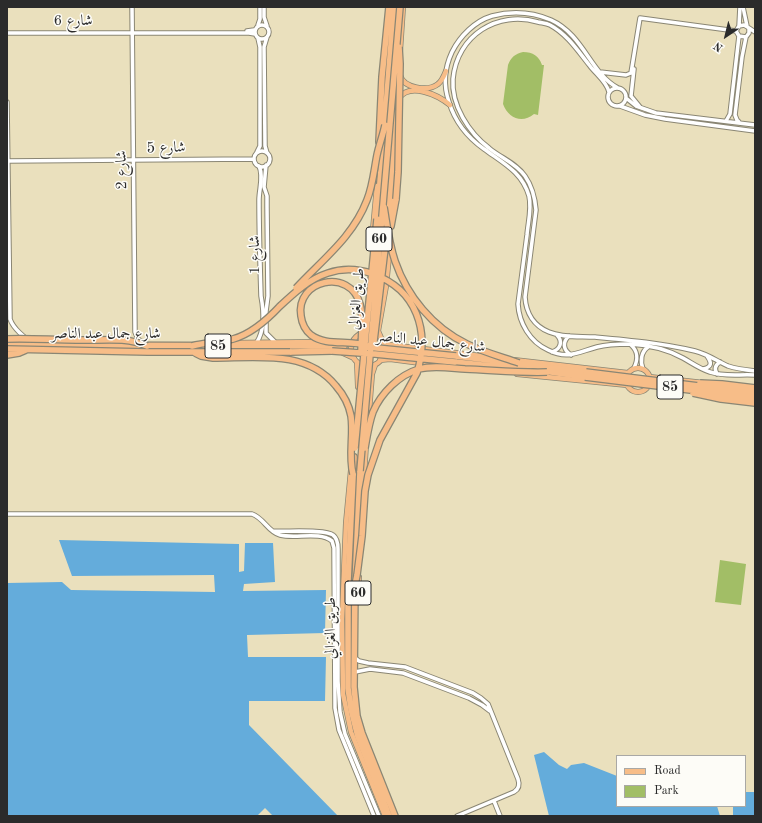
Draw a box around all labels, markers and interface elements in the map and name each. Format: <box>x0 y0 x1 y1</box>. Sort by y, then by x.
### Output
street label: شارع 6 <box>54 12 92 30</box>
north arrow <box>706 16 746 56</box>
text: N <box>712 39 725 53</box>
street label: شارع 5 <box>146 139 186 157</box>
street label: شارع 2 <box>113 150 131 190</box>
road number: 60 <box>366 227 392 251</box>
street label: شارع 1 <box>246 236 264 274</box>
street label: طريق الغزالي <box>345 267 369 331</box>
street label: شارع جمال عبد الناصر <box>51 325 161 343</box>
street label: شارع جمال عبد الناصر <box>376 327 486 357</box>
road number: 85 <box>205 334 231 358</box>
road number: 85 <box>657 375 683 399</box>
road number: 60 <box>345 581 371 605</box>
street label: طريق الغزالي <box>322 597 340 659</box>
legend <box>616 755 746 807</box>
text: Road <box>654 765 681 777</box>
text: Park <box>654 785 679 797</box>

